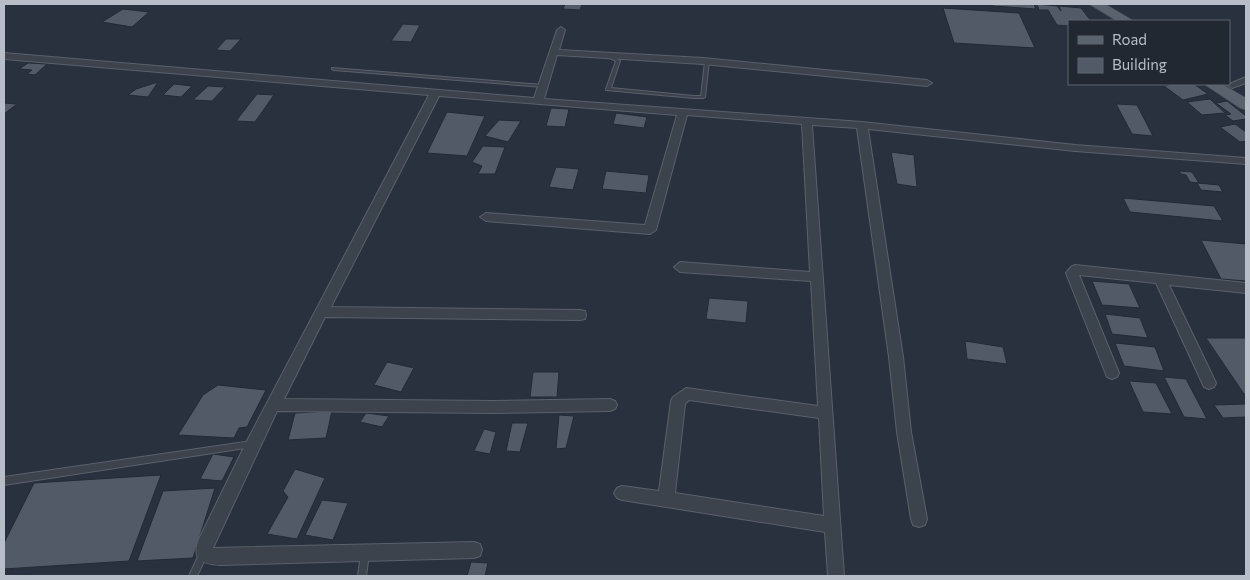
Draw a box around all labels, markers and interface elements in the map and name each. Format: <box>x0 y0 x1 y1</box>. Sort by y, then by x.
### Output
legend <box>1068 20 1230 85</box>
text: Road <box>1112 30 1147 48</box>
text: Building <box>1112 55 1167 73</box>

